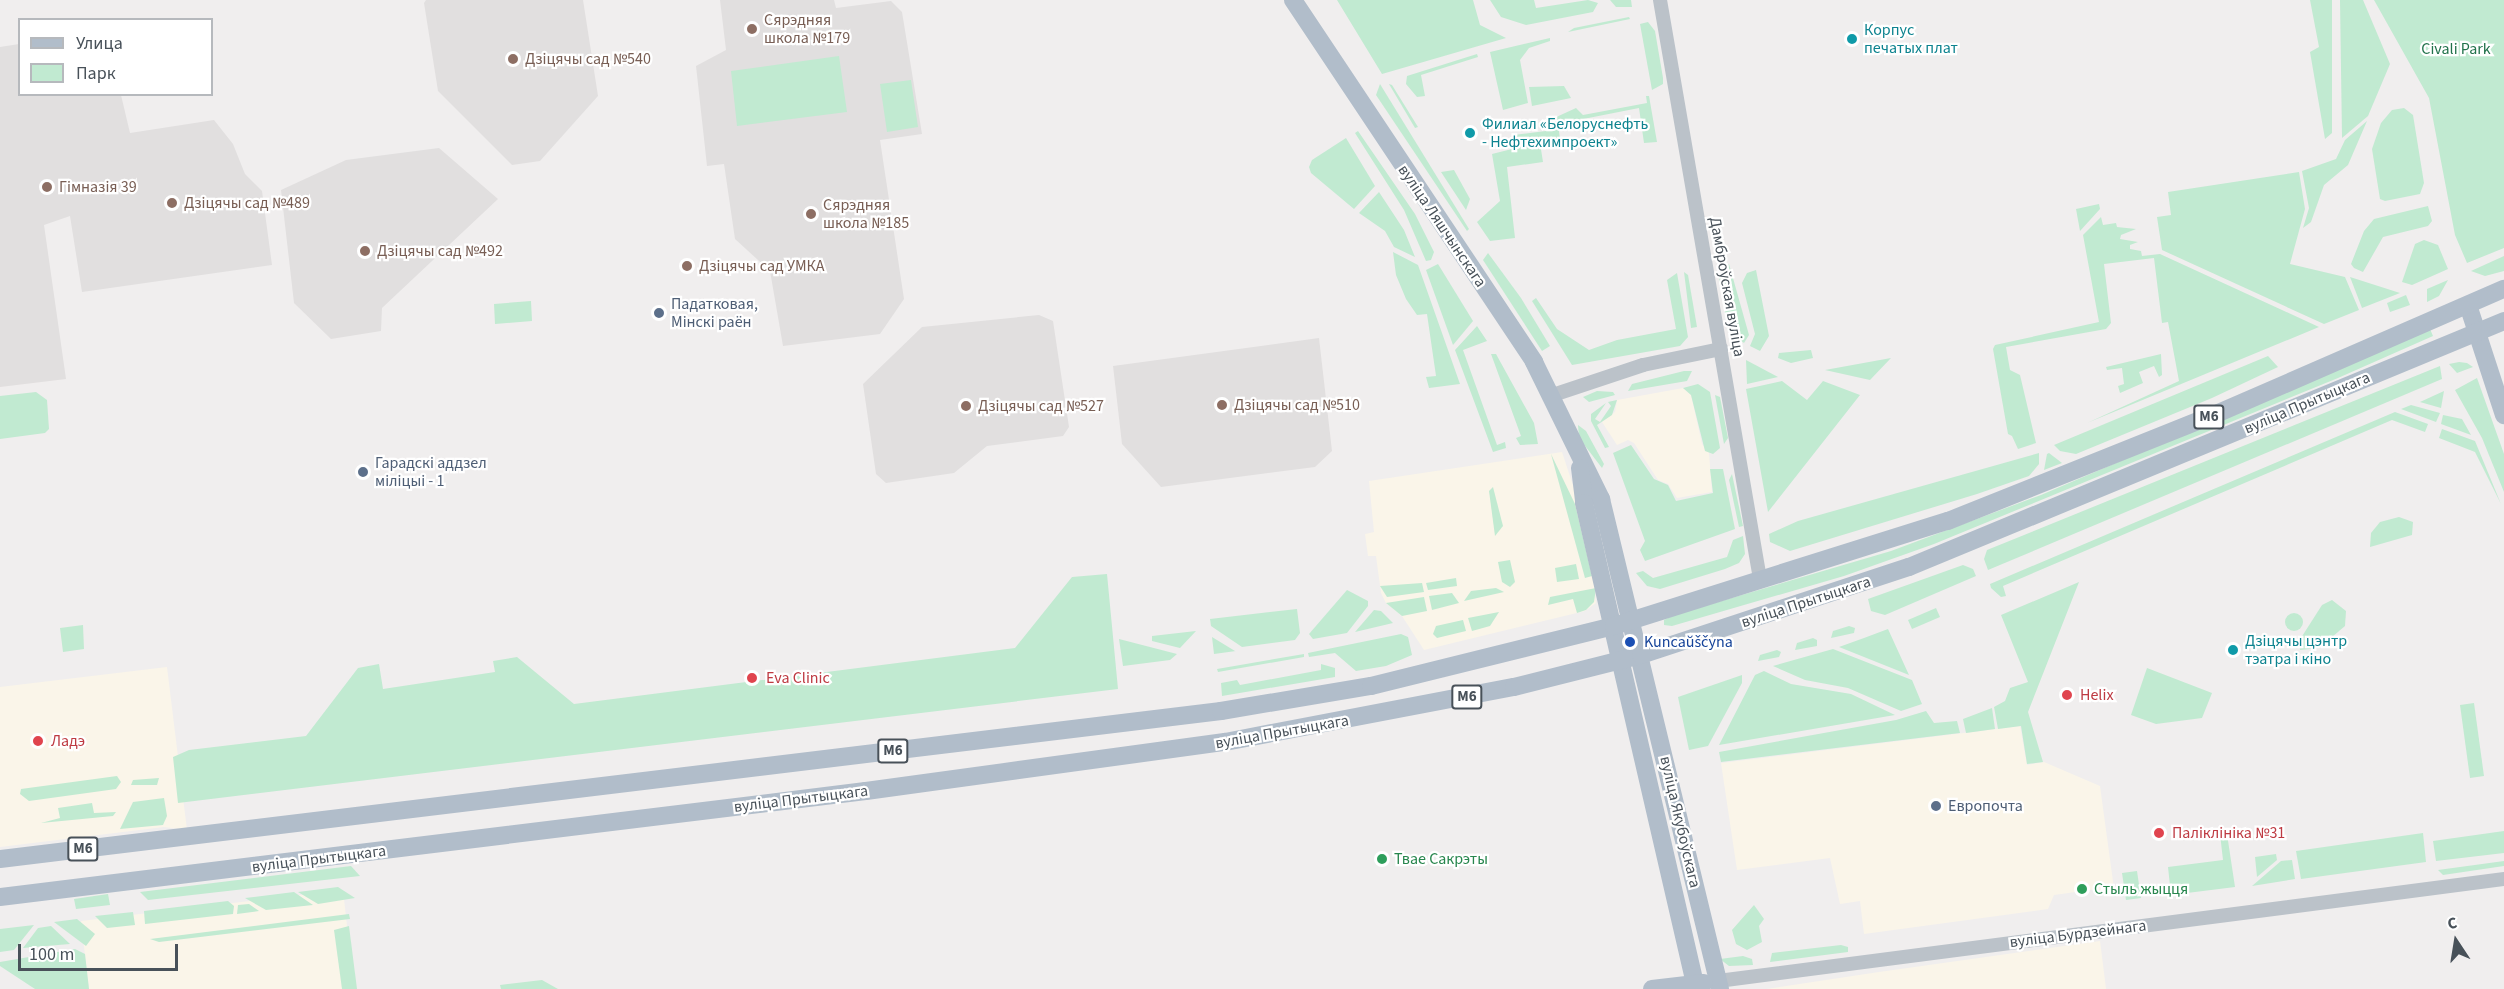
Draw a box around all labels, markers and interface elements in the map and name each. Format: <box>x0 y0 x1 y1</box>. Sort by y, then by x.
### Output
place label: Сярэдняя школа №179 <box>764 10 850 48</box>
legend <box>18 18 213 96</box>
place label: Корпус печатых плат <box>1864 20 1958 58</box>
marker: Сярэдняя школа №179 <box>745 22 759 36</box>
text: Улица <box>76 31 123 56</box>
marker: Корпус печатых плат <box>1845 32 1859 46</box>
park label: Civali Park <box>2421 39 2491 59</box>
place label: Дзіцячы сад №540 <box>525 49 651 69</box>
marker: Дзіцячы сад №540 <box>506 52 520 66</box>
text: Парк <box>76 61 116 86</box>
place label: Филиал «Белоруснефть - Нефтехимпроект» <box>1482 114 1648 152</box>
marker: Филиал «Белоруснефть - Нефтехимпроект» <box>1463 126 1477 140</box>
street label: вуліца Ляшчынскага <box>1394 161 1490 291</box>
place label: Гімназія 39 <box>59 177 137 197</box>
marker: Гімназія 39 <box>40 180 54 194</box>
place label: Дзіцячы сад №489 <box>184 193 310 213</box>
place label: Сярэдняя школа №185 <box>823 195 909 233</box>
marker: Дзіцячы сад №489 <box>165 196 179 210</box>
marker: Сярэдняя школа №185 <box>804 207 818 221</box>
street label: Дамброўская вуліца <box>1705 216 1749 358</box>
place label: Дзіцячы сад №492 <box>377 241 503 261</box>
marker: Дзіцячы сад №492 <box>358 244 372 258</box>
place label: Дзіцячы сад УМКА <box>699 256 825 276</box>
marker: Дзіцячы сад УМКА <box>680 259 694 273</box>
place label: Падатковая, Мінскі раён <box>671 294 758 332</box>
marker: Падатковая, Мінскі раён <box>652 306 666 320</box>
street label: вуліца Прытыцкага <box>2241 368 2373 438</box>
place label: Дзіцячы сад №510 <box>1234 395 1360 415</box>
place label: Дзіцячы сад №527 <box>978 396 1104 416</box>
marker: Дзіцячы сад №510 <box>1215 398 1229 412</box>
marker: Дзіцячы сад №527 <box>959 399 973 413</box>
road number: М6 <box>2192 405 2226 429</box>
place label: Гарадскі аддзел міліцыі - 1 <box>375 453 487 491</box>
marker: Гарадскі аддзел міліцыі - 1 <box>356 465 370 479</box>
street label: вуліца Прытыцкага <box>1739 572 1873 632</box>
place label: Дзіцячы цэнтр тэатра і кіно <box>2245 631 2347 669</box>
place label: Kuncaŭščyna <box>1644 632 1733 652</box>
marker: Kuncaŭščyna <box>1621 633 1639 651</box>
marker: Дзіцячы цэнтр тэатра і кіно <box>2226 643 2240 657</box>
place label: Eva Clinic <box>766 668 830 688</box>
marker: Eva Clinic <box>743 669 761 687</box>
road number: М6 <box>1450 685 1484 709</box>
place label: Helix <box>2080 685 2114 705</box>
marker: Helix <box>2058 686 2076 704</box>
street label: вуліца Прытыцкага <box>1214 711 1350 753</box>
place label: Ладэ <box>51 731 85 751</box>
marker: Ладэ <box>29 732 47 750</box>
road number: М6 <box>876 739 910 763</box>
street label: вуліца Якубоўскага <box>1656 754 1704 890</box>
street label: вуліца Прытыцкага <box>733 781 869 817</box>
place label: Европочта <box>1948 796 2023 816</box>
marker: Европочта <box>1929 799 1943 813</box>
place label: Паліклініка №31 <box>2172 823 2285 843</box>
marker: Паліклініка №31 <box>2150 824 2168 842</box>
road number: М6 <box>66 837 100 861</box>
street label: вуліца Прытыцкага <box>251 841 387 877</box>
place label: Твае Сакрэты <box>1394 849 1488 869</box>
marker: Твае Сакрэты <box>1375 852 1389 866</box>
place label: Стыль жыцця <box>2094 879 2188 899</box>
marker: Стыль жыцця <box>2075 882 2089 896</box>
north arrow <box>2426 911 2486 971</box>
text: С <box>2445 912 2459 935</box>
street label: вуліца Бурдзейнага <box>2009 916 2147 952</box>
scale bar <box>21 932 182 970</box>
text: 100 m <box>29 942 74 967</box>

